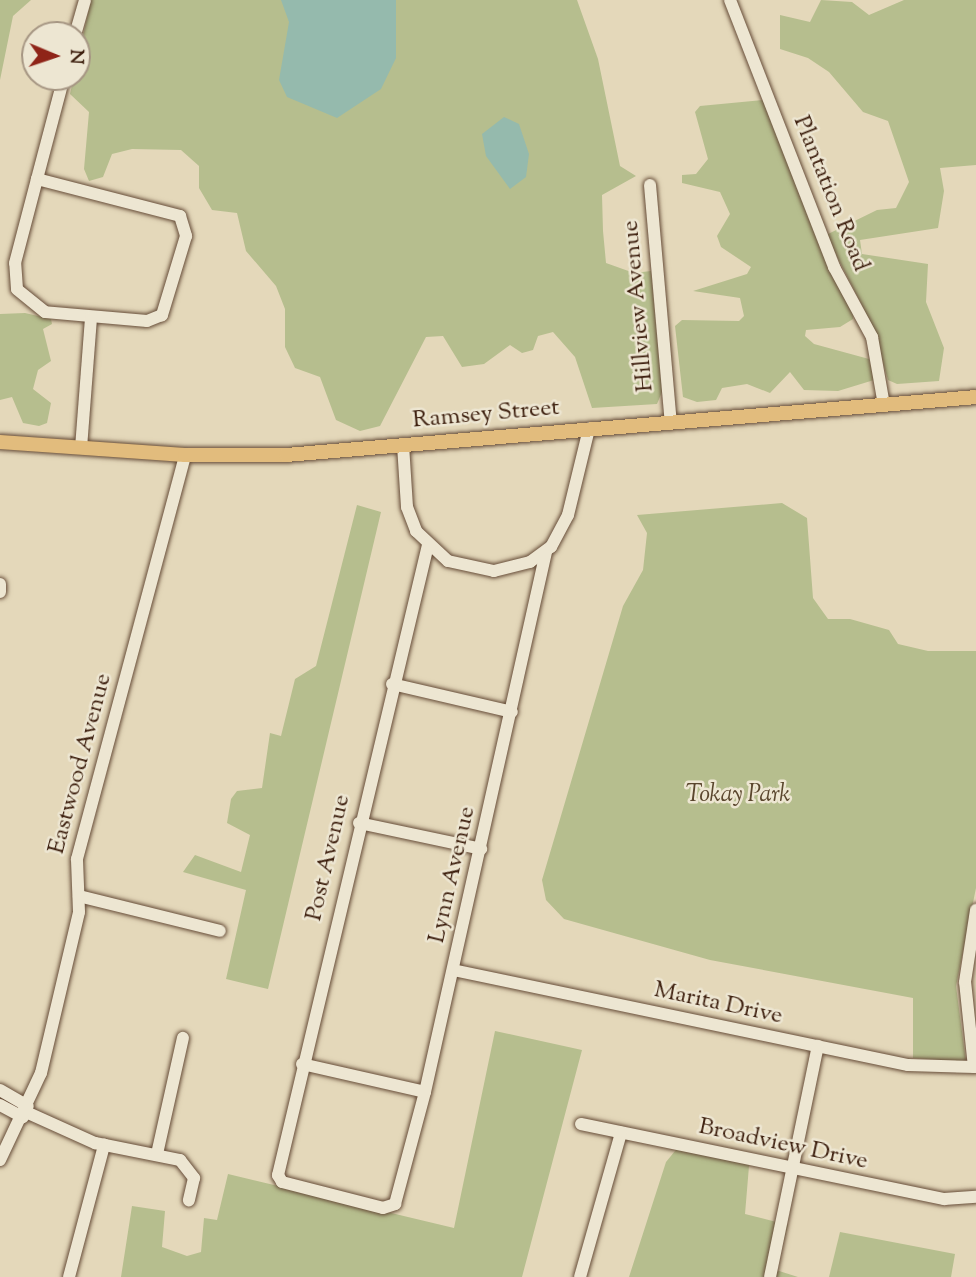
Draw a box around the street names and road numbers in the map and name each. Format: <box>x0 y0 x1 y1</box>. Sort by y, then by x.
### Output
street label: Plantation Road <box>786 112 874 276</box>
street label: Hillview Avenue <box>617 219 661 393</box>
street label: Ramsey Street <box>411 394 561 436</box>
street label: Eastwood Avenue <box>43 671 119 857</box>
street label: Post Avenue <box>301 792 357 924</box>
street label: Lynn Avenue <box>423 804 483 946</box>
street label: Marita Drive <box>651 976 785 1032</box>
street label: Broadview Drive <box>696 1113 870 1177</box>

